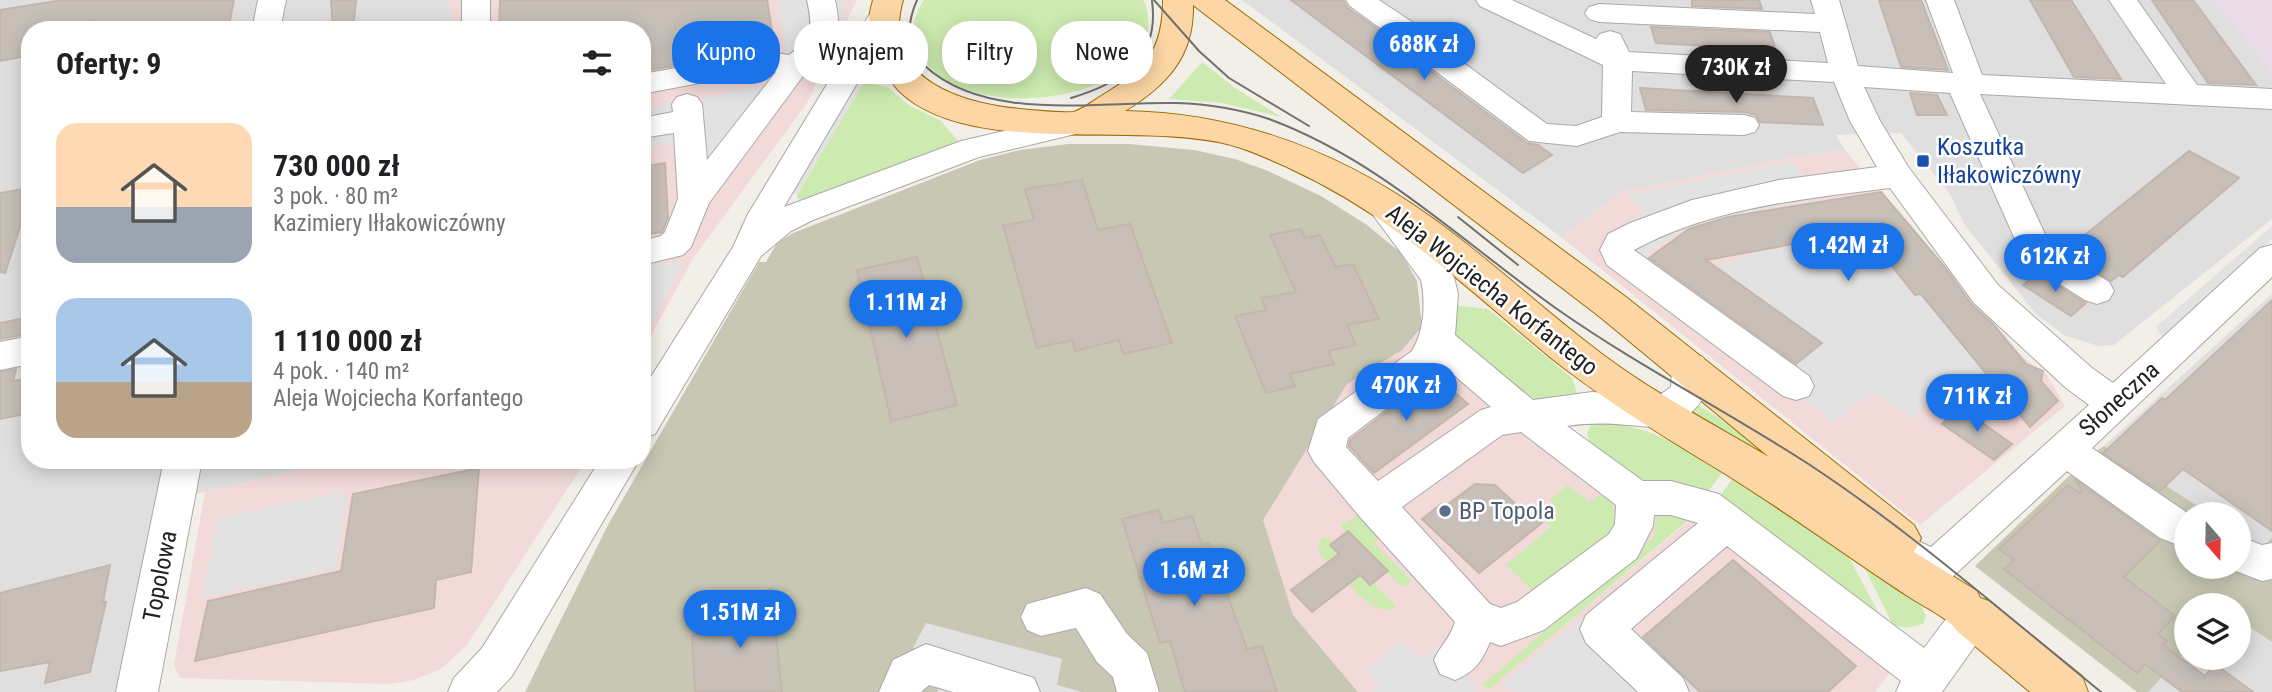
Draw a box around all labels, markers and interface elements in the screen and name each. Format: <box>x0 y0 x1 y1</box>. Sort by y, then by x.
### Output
chip: Kupno <box>672 21 780 84</box>
chip: Wynajem <box>794 21 928 84</box>
chip: Filtry <box>942 21 1037 84</box>
chip: Nowe <box>1051 21 1153 84</box>
pin: 688K zł <box>1359 22 1489 82</box>
text: 688K zł <box>1389 31 1459 58</box>
icon: filters <box>578 44 616 82</box>
text: Oferty: 9 <box>56 46 161 81</box>
pin: 730K zł <box>1671 46 1801 105</box>
text: 730K zł <box>1701 54 1771 81</box>
place label: Koszutka Iłłakowiczówny <box>1937 133 2081 189</box>
text: 730 000 zł <box>273 148 400 183</box>
icon: home <box>112 151 196 235</box>
marker: Koszutka Iłłakowiczówny <box>1915 153 1931 169</box>
text: 3 pok. · 80 m² <box>273 183 398 210</box>
street label: Aleja Wojciecha Korfantego <box>1381 199 1603 381</box>
text: Kazimiery Iłłakowiczówny <box>273 210 506 237</box>
pin: 1.42M zł <box>1776 224 1920 283</box>
text: 1.42M zł <box>1807 232 1889 259</box>
pin: 612K zł <box>1990 234 2120 294</box>
text: 612K zł <box>2020 243 2090 270</box>
pin: 1.11M zł <box>834 280 978 340</box>
text: 1.11M zł <box>865 289 947 316</box>
text: 1 110 000 zł <box>273 323 422 358</box>
icon: home <box>112 326 196 410</box>
street label: Słoneczna <box>2073 356 2165 442</box>
text: 4 pok. · 140 m² <box>273 358 409 385</box>
pin: 470K zł <box>1341 364 1471 423</box>
text: 470K zł <box>1371 372 1441 399</box>
pin: 711K zł <box>1912 374 2042 434</box>
text: 711K zł <box>1942 383 2012 410</box>
text: Aleja Wojciecha Korfantego <box>273 385 523 412</box>
place label: BP Topola <box>1459 497 1555 525</box>
north arrow <box>2174 502 2250 579</box>
map controls <box>2174 502 2251 670</box>
marker: BP Topola <box>1437 503 1453 519</box>
street label: Topolowa <box>137 528 183 624</box>
pin: 1.6M zł <box>1129 548 1259 608</box>
text: 1.6M zł <box>1159 557 1229 584</box>
pin: 1.51M zł <box>668 590 812 650</box>
button: layers <box>2174 593 2251 670</box>
text: 1.51M zł <box>699 599 781 626</box>

